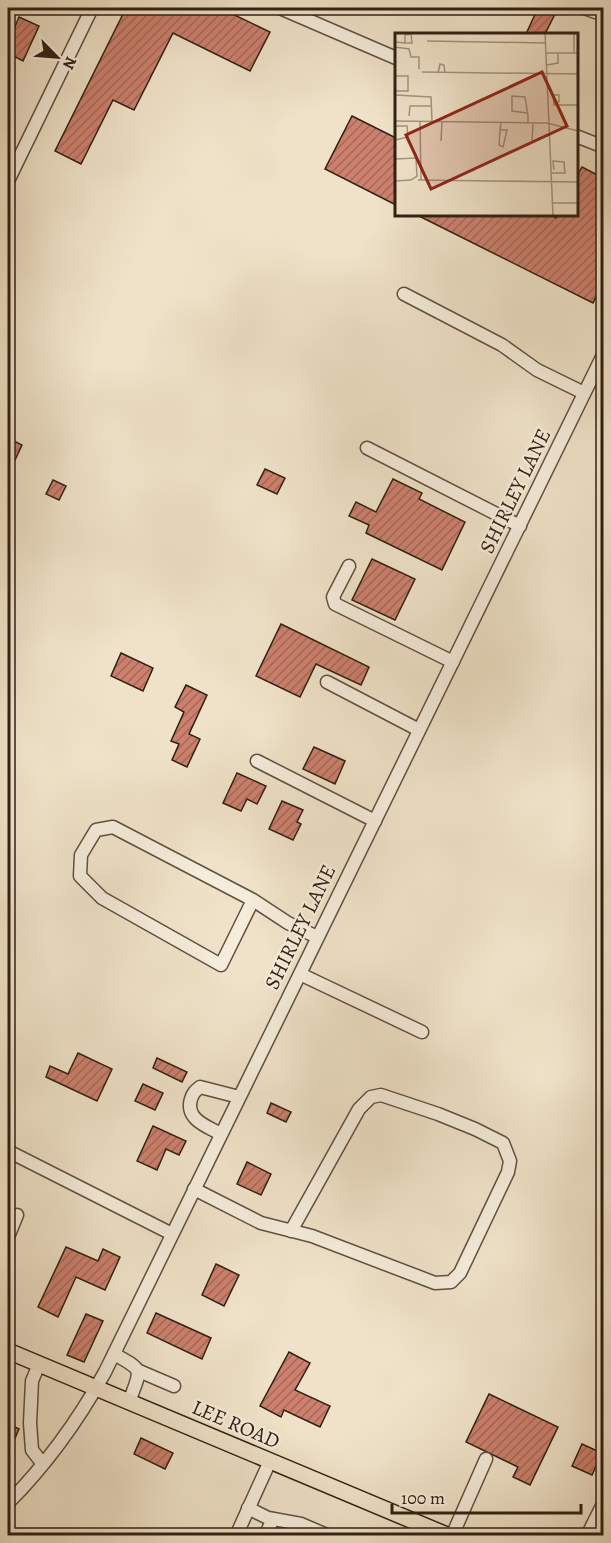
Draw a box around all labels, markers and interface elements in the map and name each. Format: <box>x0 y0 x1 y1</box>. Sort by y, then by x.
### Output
north arrow <box>27 27 87 87</box>
inset map <box>395 33 578 216</box>
text: N <box>57 53 82 73</box>
street label: SHIRLEY LANE <box>473 424 557 558</box>
street label: SHIRLEY LANE <box>258 860 342 994</box>
street label: LEE ROAD <box>188 1393 284 1455</box>
scale bar <box>392 1477 581 1515</box>
text: 100 m <box>401 1486 445 1510</box>

